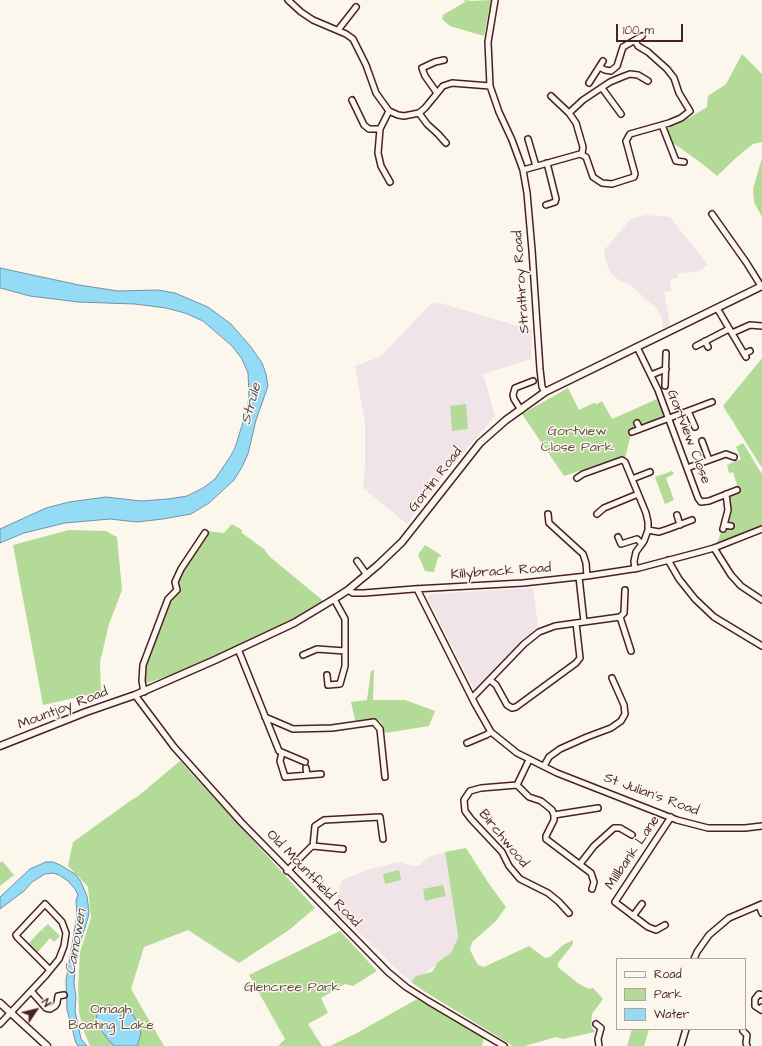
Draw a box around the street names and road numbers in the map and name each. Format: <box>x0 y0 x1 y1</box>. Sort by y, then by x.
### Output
street label: Strathroy Road <box>510 230 534 334</box>
street label: Gortview Close <box>662 388 714 486</box>
street label: Gortin Road <box>405 444 467 516</box>
street label: Killybrack Road <box>450 560 552 584</box>
street label: Mountjoy Road <box>16 684 110 734</box>
street label: St Julian's Road <box>601 770 701 820</box>
street label: Birchwood <box>474 807 532 871</box>
street label: Millbank Lane <box>602 813 664 893</box>
street label: Old Mountfield Road <box>262 827 364 931</box>

